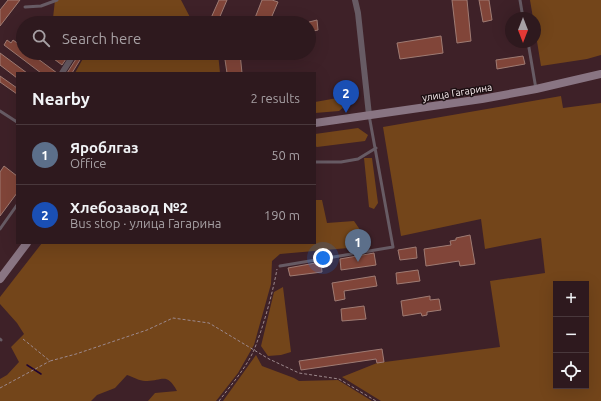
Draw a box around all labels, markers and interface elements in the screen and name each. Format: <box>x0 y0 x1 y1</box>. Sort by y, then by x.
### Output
north arrow <box>505 12 541 48</box>
search box <box>16 16 316 60</box>
icon: search <box>30 27 52 49</box>
text: Search here <box>62 30 141 47</box>
pin: 2 <box>333 80 359 113</box>
street label: улица Гагарина <box>421 82 493 103</box>
text: Nearby <box>32 89 90 108</box>
text: 2 results <box>250 91 300 105</box>
text: Яроблгаз <box>70 139 138 156</box>
text: 1 <box>41 148 49 162</box>
text: 50 m <box>271 148 300 162</box>
text: Office <box>70 156 106 170</box>
text: Хлебозавод №2 <box>70 199 188 216</box>
text: 2 <box>41 208 49 222</box>
text: 190 m <box>264 208 300 222</box>
text: Bus stop · улица Гагарина <box>70 216 221 230</box>
pin: 1 <box>345 229 371 262</box>
your location <box>313 248 333 268</box>
map controls <box>553 281 589 389</box>
button: + <box>553 281 589 317</box>
button: − <box>553 317 589 353</box>
button: locate <box>553 353 589 389</box>

